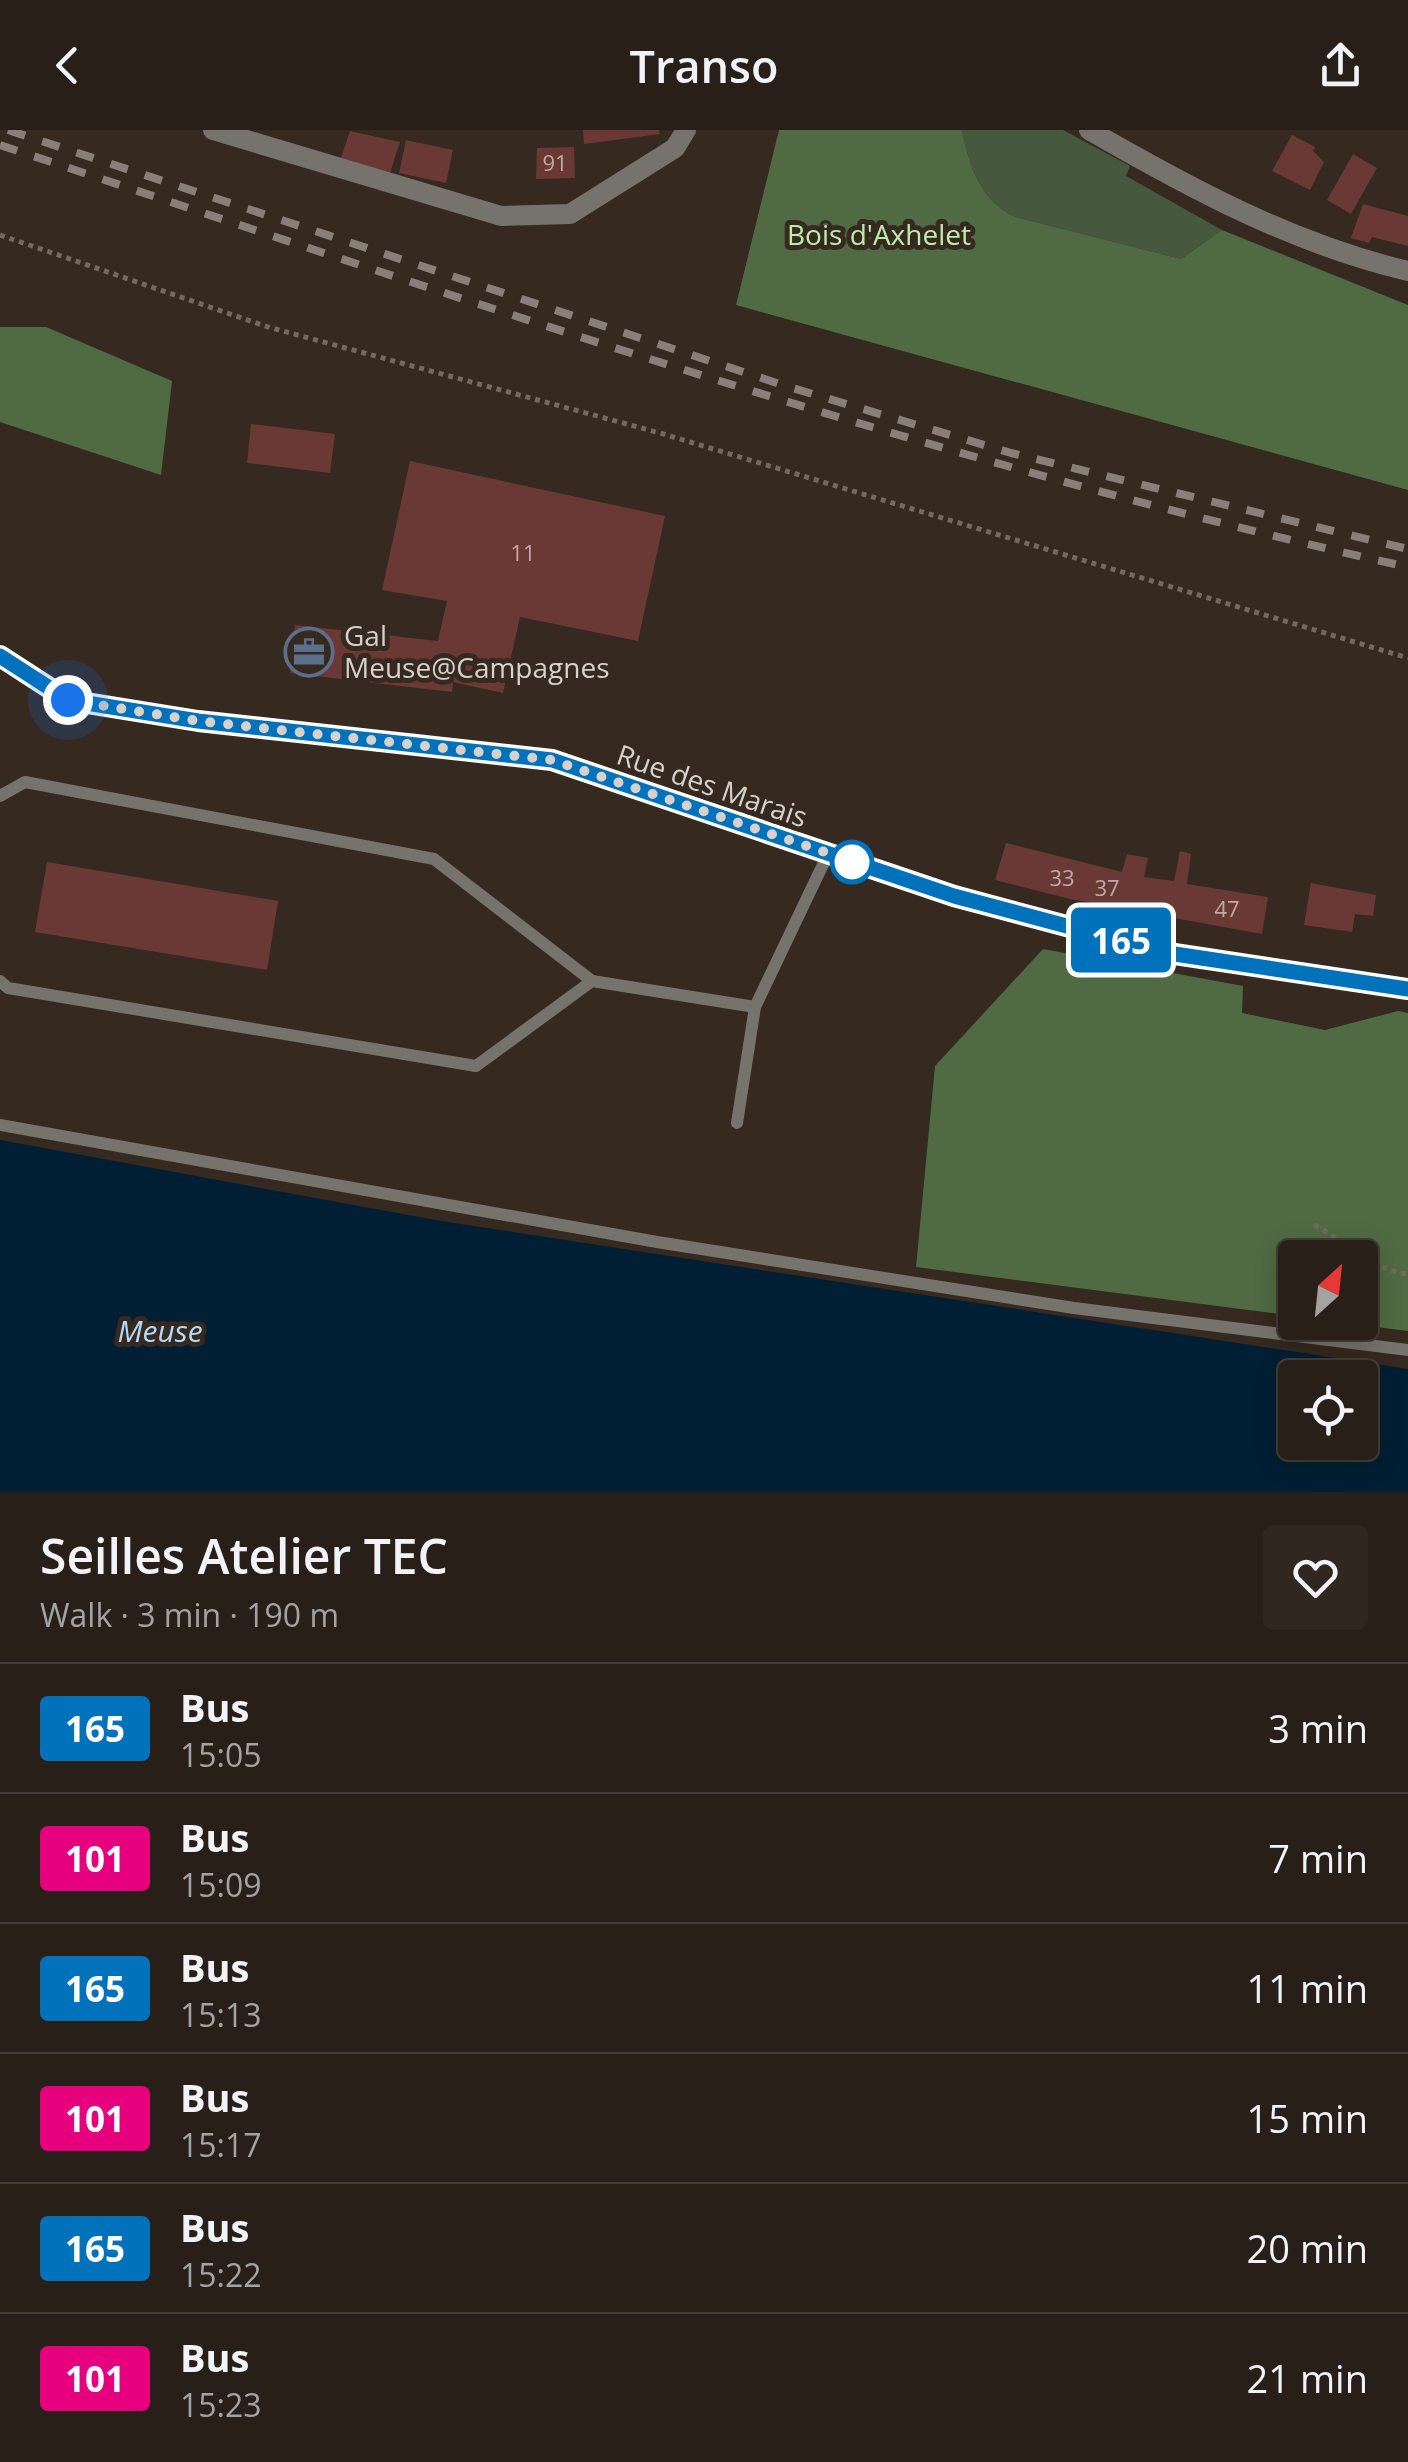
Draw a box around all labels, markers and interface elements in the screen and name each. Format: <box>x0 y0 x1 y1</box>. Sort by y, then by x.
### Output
text: Transo <box>630 35 778 96</box>
icon: back <box>40 38 95 93</box>
icon: share <box>1313 38 1368 93</box>
house number: 91 <box>542 147 568 177</box>
park label: Bois d'Axhelet <box>787 215 971 253</box>
house number: 11 <box>510 537 536 567</box>
place label: Gal Meuse@Campagnes <box>344 616 610 686</box>
office icon: Gal Meuse@Campagnes <box>283 626 335 678</box>
your location <box>43 675 93 725</box>
street label: Rue des Marais <box>612 735 813 835</box>
unlabelled marker <box>831 841 873 883</box>
house number: 33 <box>1049 862 1075 892</box>
house number: 37 <box>1094 872 1120 902</box>
house number: 47 <box>1214 893 1240 923</box>
line badge: 165 <box>1064 908 1178 972</box>
text: 165 <box>1091 917 1151 964</box>
north arrow <box>1278 1240 1378 1340</box>
map controls <box>1278 1240 1378 1460</box>
water label: Meuse <box>117 1310 203 1351</box>
button: locate <box>1278 1360 1378 1460</box>
text: Seilles Atelier TEC <box>40 1523 448 1588</box>
button: heart <box>1263 1525 1368 1630</box>
text: Walk · 3 min · 190 m <box>40 1593 339 1636</box>
text: Bus <box>180 1681 249 1733</box>
text: 3 min <box>1268 1702 1368 1754</box>
text: 165 <box>65 1705 125 1752</box>
text: 15:05 <box>180 1733 262 1776</box>
text: Bus <box>180 1811 249 1863</box>
text: 7 min <box>1268 1832 1368 1884</box>
text: 101 <box>65 1835 125 1882</box>
text: 15:09 <box>180 1863 262 1906</box>
text: Bus <box>180 1941 249 1993</box>
text: 11 min <box>1247 1962 1368 2014</box>
text: 165 <box>65 1965 125 2012</box>
text: 15:13 <box>180 1993 262 2036</box>
text: Bus <box>180 2071 249 2123</box>
text: 15 min <box>1247 2092 1368 2144</box>
text: 101 <box>65 2095 125 2142</box>
text: 15:17 <box>180 2123 262 2166</box>
text: Bus <box>180 2201 249 2253</box>
text: 20 min <box>1247 2222 1368 2274</box>
text: 165 <box>65 2225 125 2272</box>
text: 15:22 <box>180 2253 262 2296</box>
text: Bus <box>180 2331 249 2383</box>
text: 21 min <box>1247 2352 1368 2404</box>
text: 101 <box>65 2355 125 2402</box>
text: 15:23 <box>180 2383 262 2426</box>

